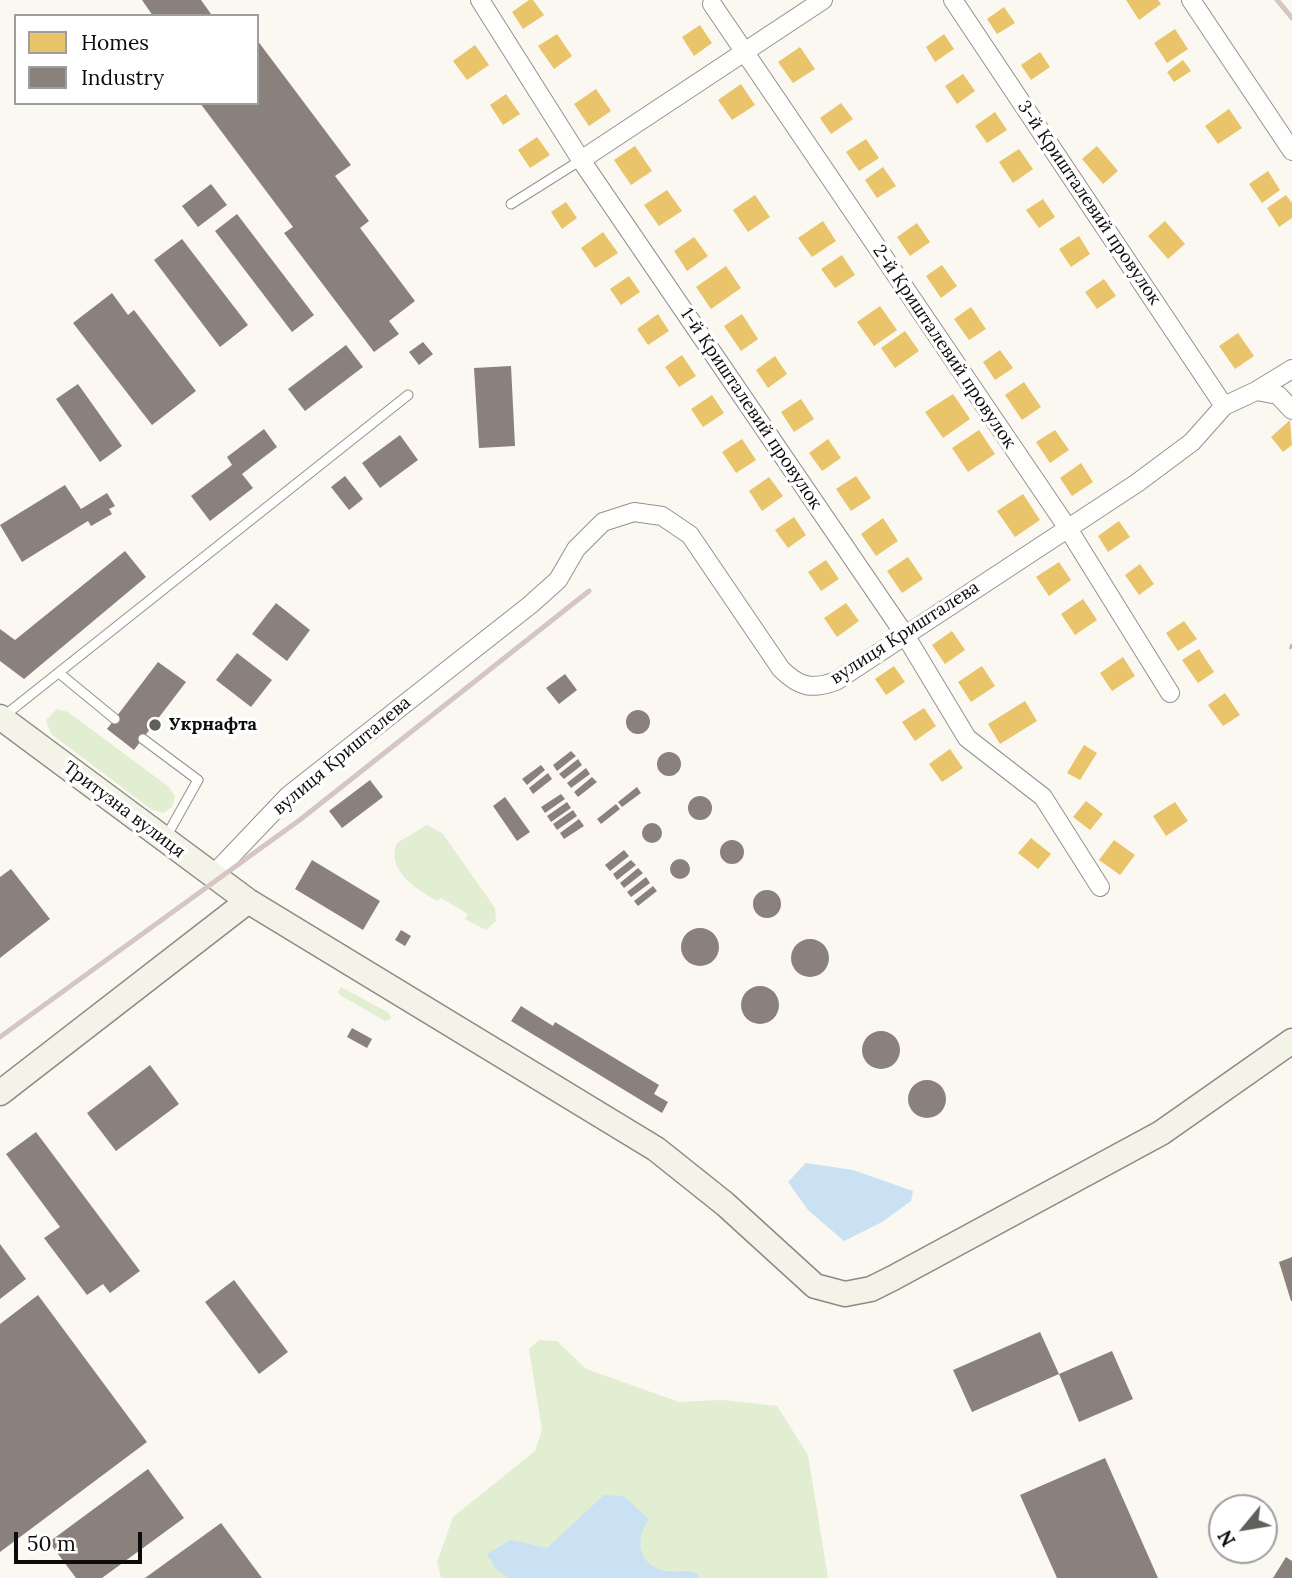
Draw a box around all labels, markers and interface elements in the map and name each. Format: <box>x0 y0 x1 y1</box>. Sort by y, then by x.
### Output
legend <box>14 14 259 105</box>
text: Homes <box>81 29 149 56</box>
text: Industry <box>81 64 164 91</box>
street label: 3-й Кришталевий провулок <box>1013 97 1165 309</box>
street label: 2-й Кришталевий провулок <box>868 241 1020 453</box>
street label: 1-й Кришталевий провулок <box>676 304 826 514</box>
street label: вулиця Кришталева <box>827 577 983 689</box>
street label: вулиця Кришталева <box>269 692 415 820</box>
place label: Укрнафта <box>169 714 257 736</box>
marker: Укрнафта <box>147 717 163 733</box>
street label: Тритузна вулиця <box>59 757 189 863</box>
north arrow <box>1208 1494 1278 1564</box>
scale bar <box>18 1518 145 1562</box>
text: N <box>1212 1526 1241 1551</box>
text: 50 m <box>27 1530 76 1557</box>

